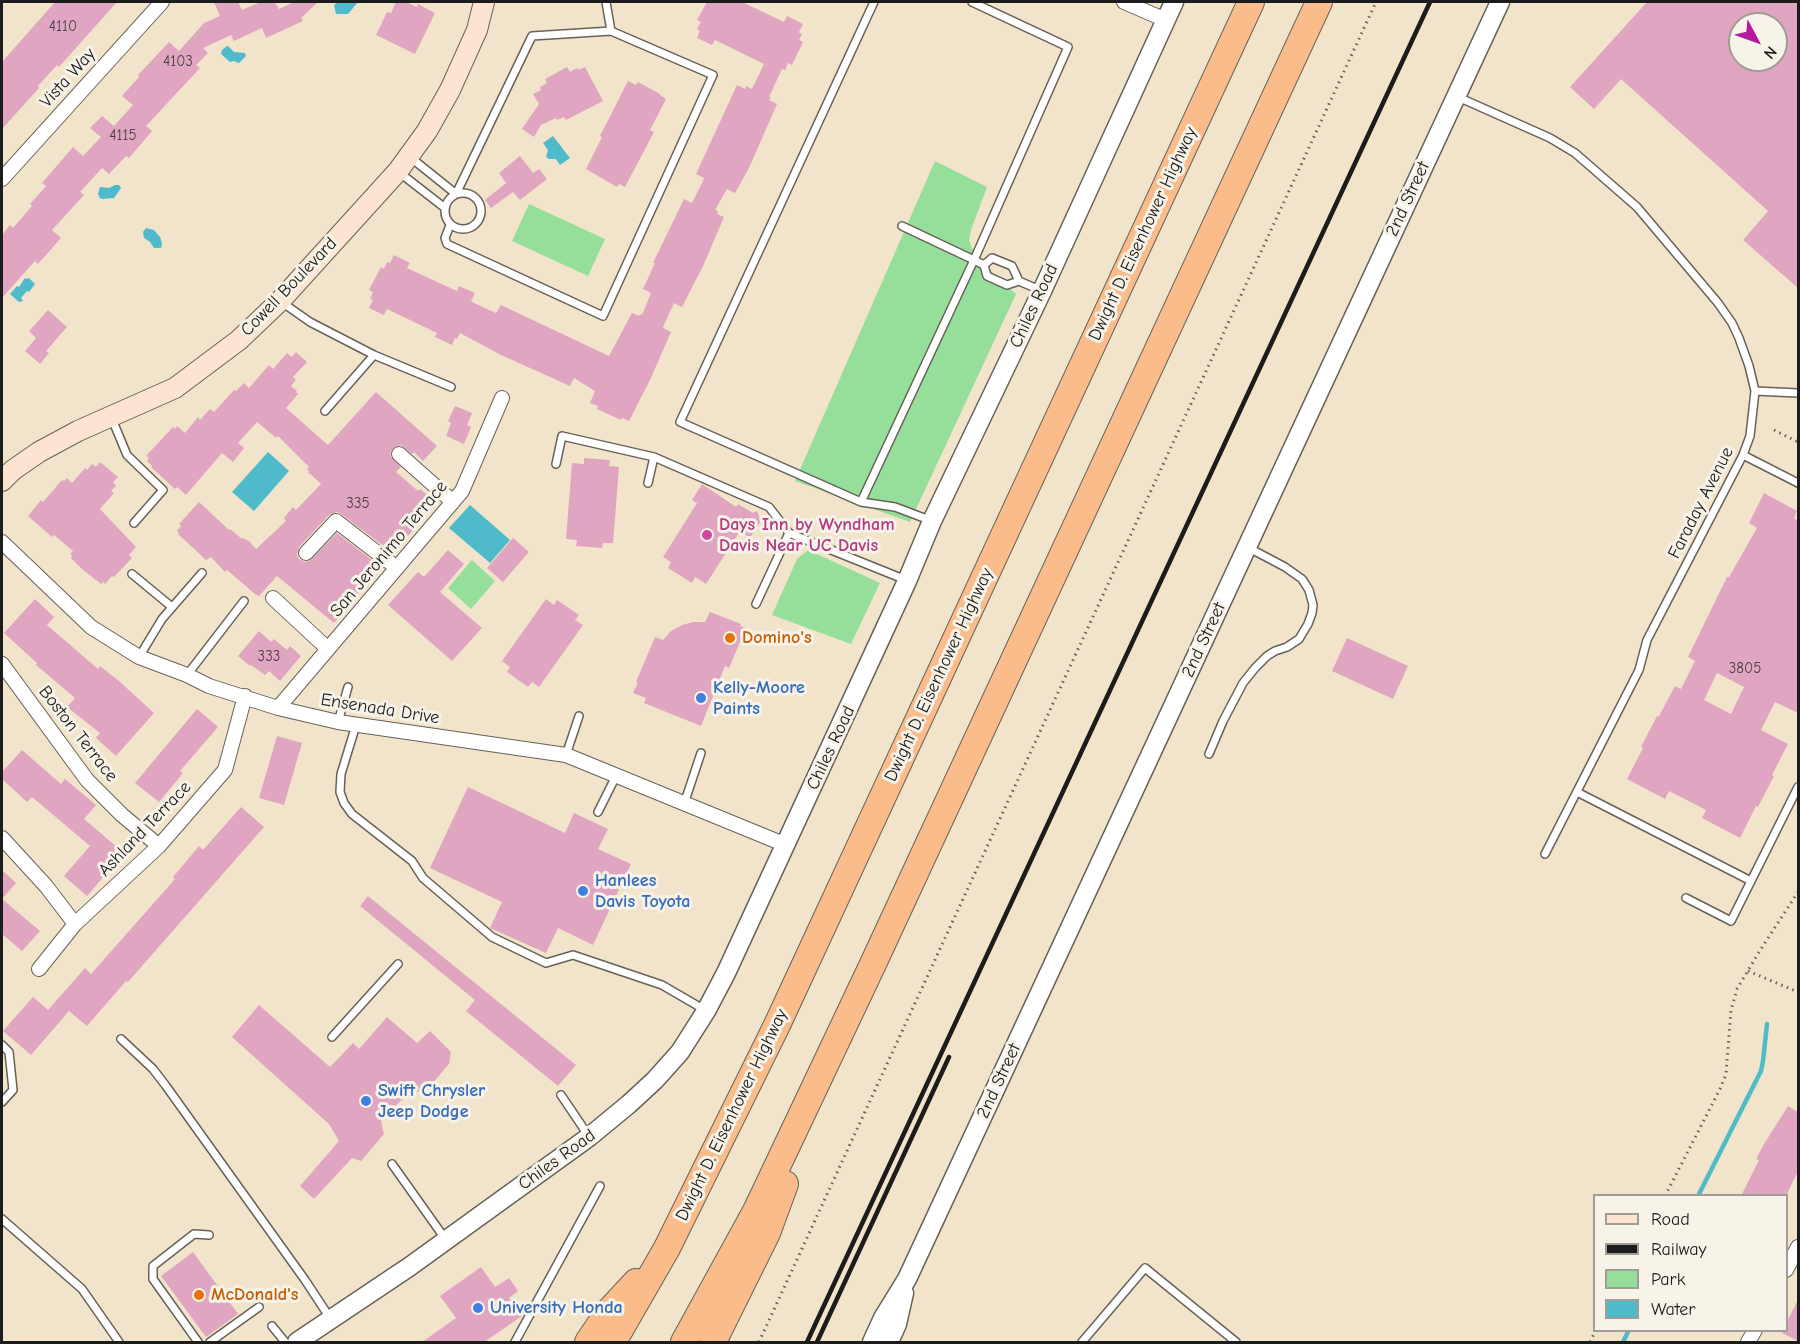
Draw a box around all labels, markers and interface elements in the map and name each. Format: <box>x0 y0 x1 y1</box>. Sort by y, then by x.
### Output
north arrow <box>1728 12 1788 72</box>
house number: 4110 <box>49 18 77 36</box>
text: N <box>1760 43 1780 62</box>
street label: Vista Way <box>36 44 100 112</box>
house number: 4103 <box>163 53 193 71</box>
street label: Dwight D. Eisenhower Highway <box>1084 124 1202 344</box>
house number: 4115 <box>109 127 137 145</box>
street label: 2nd Street <box>1381 158 1435 240</box>
street label: Cowell Boulevard <box>236 233 342 341</box>
street label: Chiles Road <box>1005 261 1063 351</box>
street label: Faraday Avenue <box>1664 444 1738 562</box>
street label: San Jeronimo Terrace <box>326 476 452 622</box>
house number: 335 <box>346 495 370 513</box>
place label: Days Inn by Wyndham Davis Near UC Davis <box>719 514 894 556</box>
marker: Days Inn by Wyndham Davis Near UC Davis <box>700 528 714 542</box>
street label: Dwight D. Eisenhower Highway <box>880 565 998 785</box>
street label: 2nd Street <box>1177 599 1231 681</box>
place label: Domino's <box>742 627 812 649</box>
marker: Domino's <box>723 631 737 645</box>
house number: 333 <box>258 648 280 666</box>
house number: 3805 <box>1729 660 1761 678</box>
place label: Kelly-Moore Paints <box>713 677 805 720</box>
street label: Boston Terrace <box>34 682 122 786</box>
street label: Ensenada Drive <box>319 689 441 729</box>
marker: Kelly-Moore Paints <box>694 691 708 705</box>
street label: Chiles Road <box>802 703 860 793</box>
street label: Ashland Terrace <box>94 777 196 881</box>
place label: Hanlees Davis Toyota <box>595 870 690 912</box>
marker: Hanlees Davis Toyota <box>576 884 590 898</box>
street label: Dwight D. Eisenhower Highway <box>671 1006 793 1224</box>
street label: 2nd Street <box>972 1040 1026 1122</box>
place label: Swift Chrysler Jeep Dodge <box>378 1080 485 1122</box>
marker: Swift Chrysler Jeep Dodge <box>359 1094 373 1108</box>
street label: Chiles Road <box>514 1125 600 1195</box>
legend <box>1593 1194 1788 1332</box>
text: Road <box>1651 1209 1690 1230</box>
text: Railway <box>1651 1239 1707 1260</box>
text: Park <box>1651 1269 1685 1290</box>
place label: McDonald's <box>211 1284 298 1306</box>
marker: McDonald's <box>192 1288 206 1302</box>
place label: University Honda <box>490 1297 623 1319</box>
text: Water <box>1651 1299 1695 1320</box>
marker: University Honda <box>471 1301 485 1315</box>

